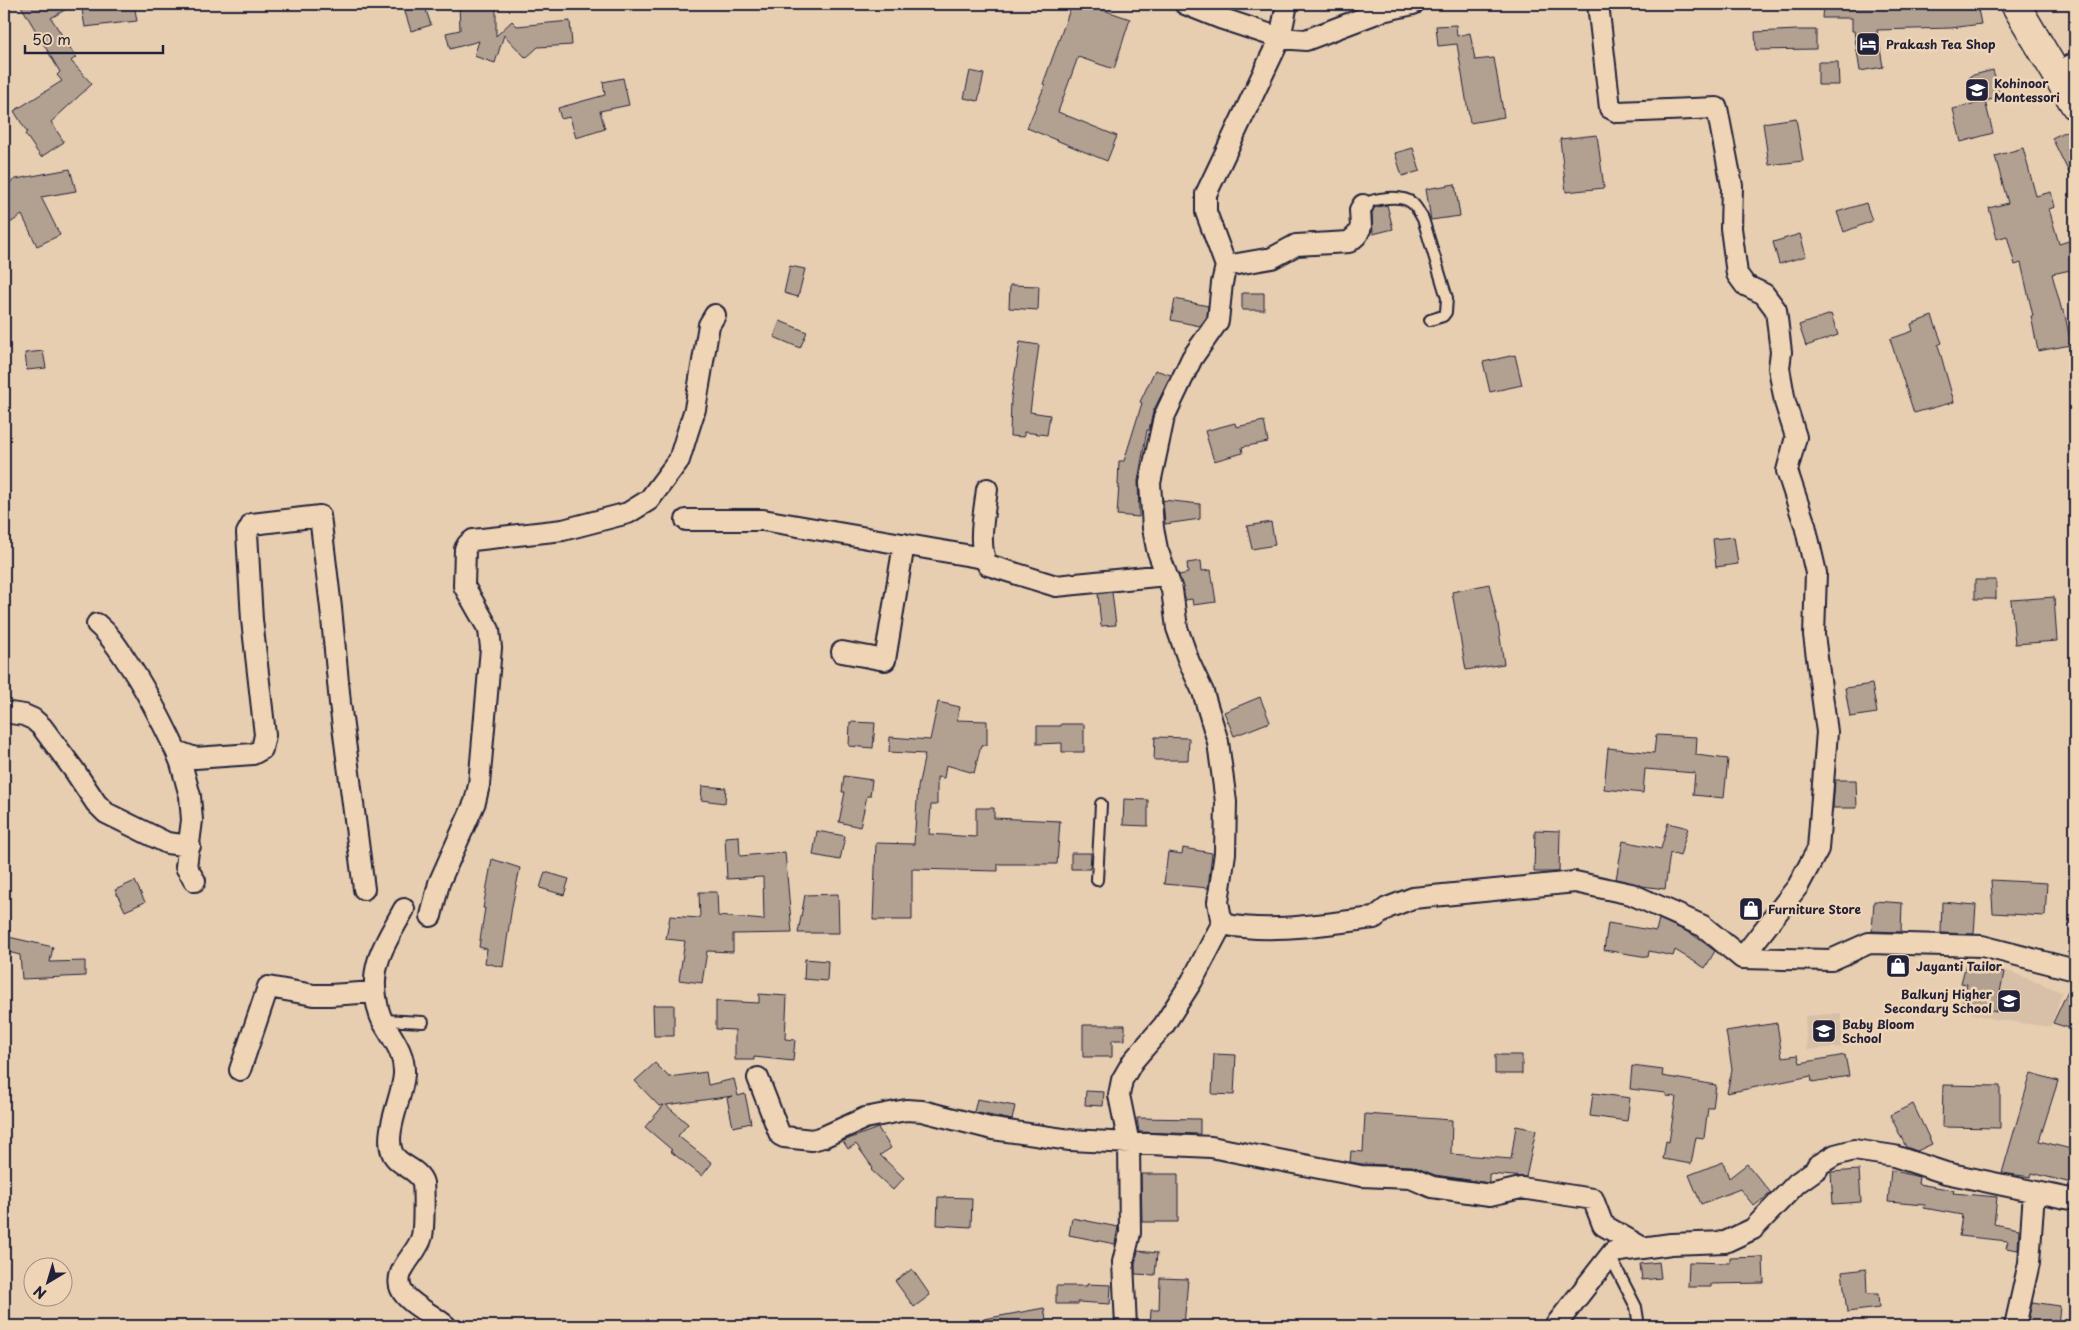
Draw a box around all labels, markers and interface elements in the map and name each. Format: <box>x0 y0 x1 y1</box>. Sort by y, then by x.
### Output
scale bar <box>25 22 162 54</box>
text: 50 m <box>32 27 71 50</box>
hotel icon: Prakash Tea Shop <box>1855 31 1881 57</box>
place label: Prakash Tea Shop <box>1886 35 1996 53</box>
place label: Kohinoor Montessori <box>1994 74 2060 106</box>
school or university icon: Kohinoor Montessori <box>1964 77 1990 103</box>
shop icon: Furniture Store <box>1738 896 1764 922</box>
place label: Furniture Store <box>1768 900 1862 918</box>
shop icon: Jayanti Tailor <box>1885 953 1911 979</box>
place label: Jayanti Tailor <box>1916 957 2003 975</box>
place label: Balkunj Higher Secondary School <box>1884 985 1993 1017</box>
school or university icon: Balkunj Higher Secondary School <box>1996 988 2022 1014</box>
place label: Baby Bloom School <box>1842 1015 1914 1047</box>
school or university icon: Baby Bloom School <box>1811 1018 1837 1044</box>
north arrow <box>22 1258 72 1308</box>
text: N <box>29 1281 51 1304</box>

